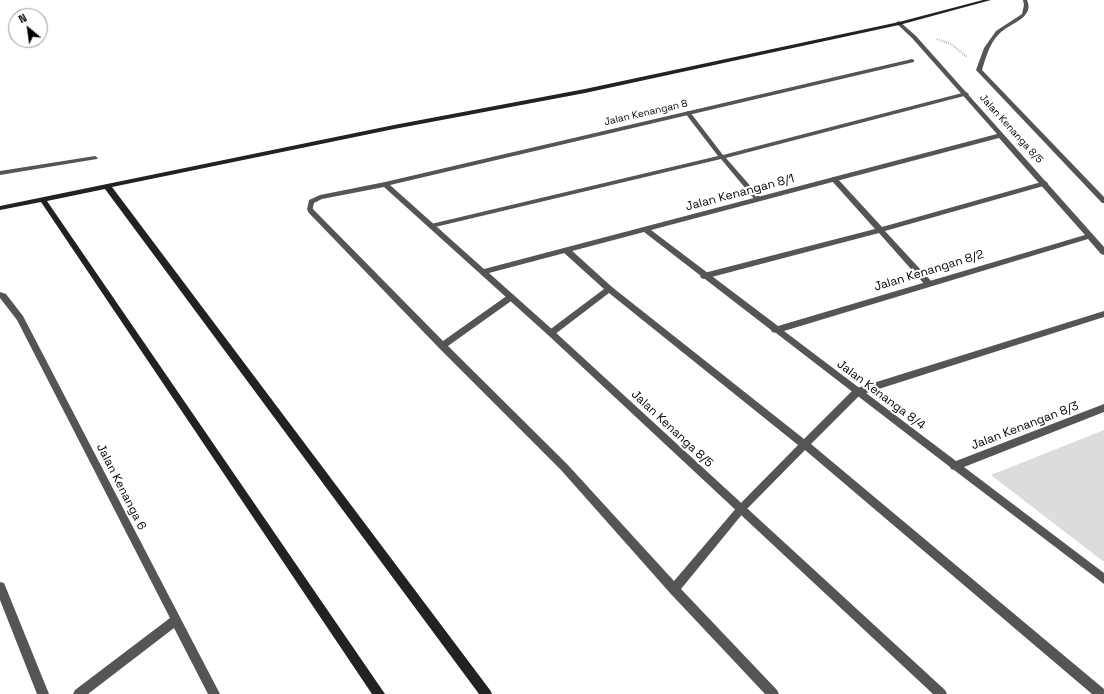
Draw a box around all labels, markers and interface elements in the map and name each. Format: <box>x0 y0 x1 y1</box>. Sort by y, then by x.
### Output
north arrow <box>8 8 48 48</box>
text: N <box>16 10 29 26</box>
street label: Jalan Kenanga 8/5 <box>977 92 1045 166</box>
street label: Jalan Kenangan 8 <box>603 98 689 128</box>
street label: Jalan Kenangan 8/1 <box>684 172 796 214</box>
street label: Jalan Kenangan 8/2 <box>872 247 986 295</box>
street label: Jalan Kenanga 8/4 <box>834 357 928 433</box>
street label: Jalan Kenanga 8/5 <box>628 387 716 471</box>
street label: Jalan Kenangan 8/3 <box>969 399 1081 453</box>
street label: Jalan Kenanga 6 <box>93 441 149 533</box>

